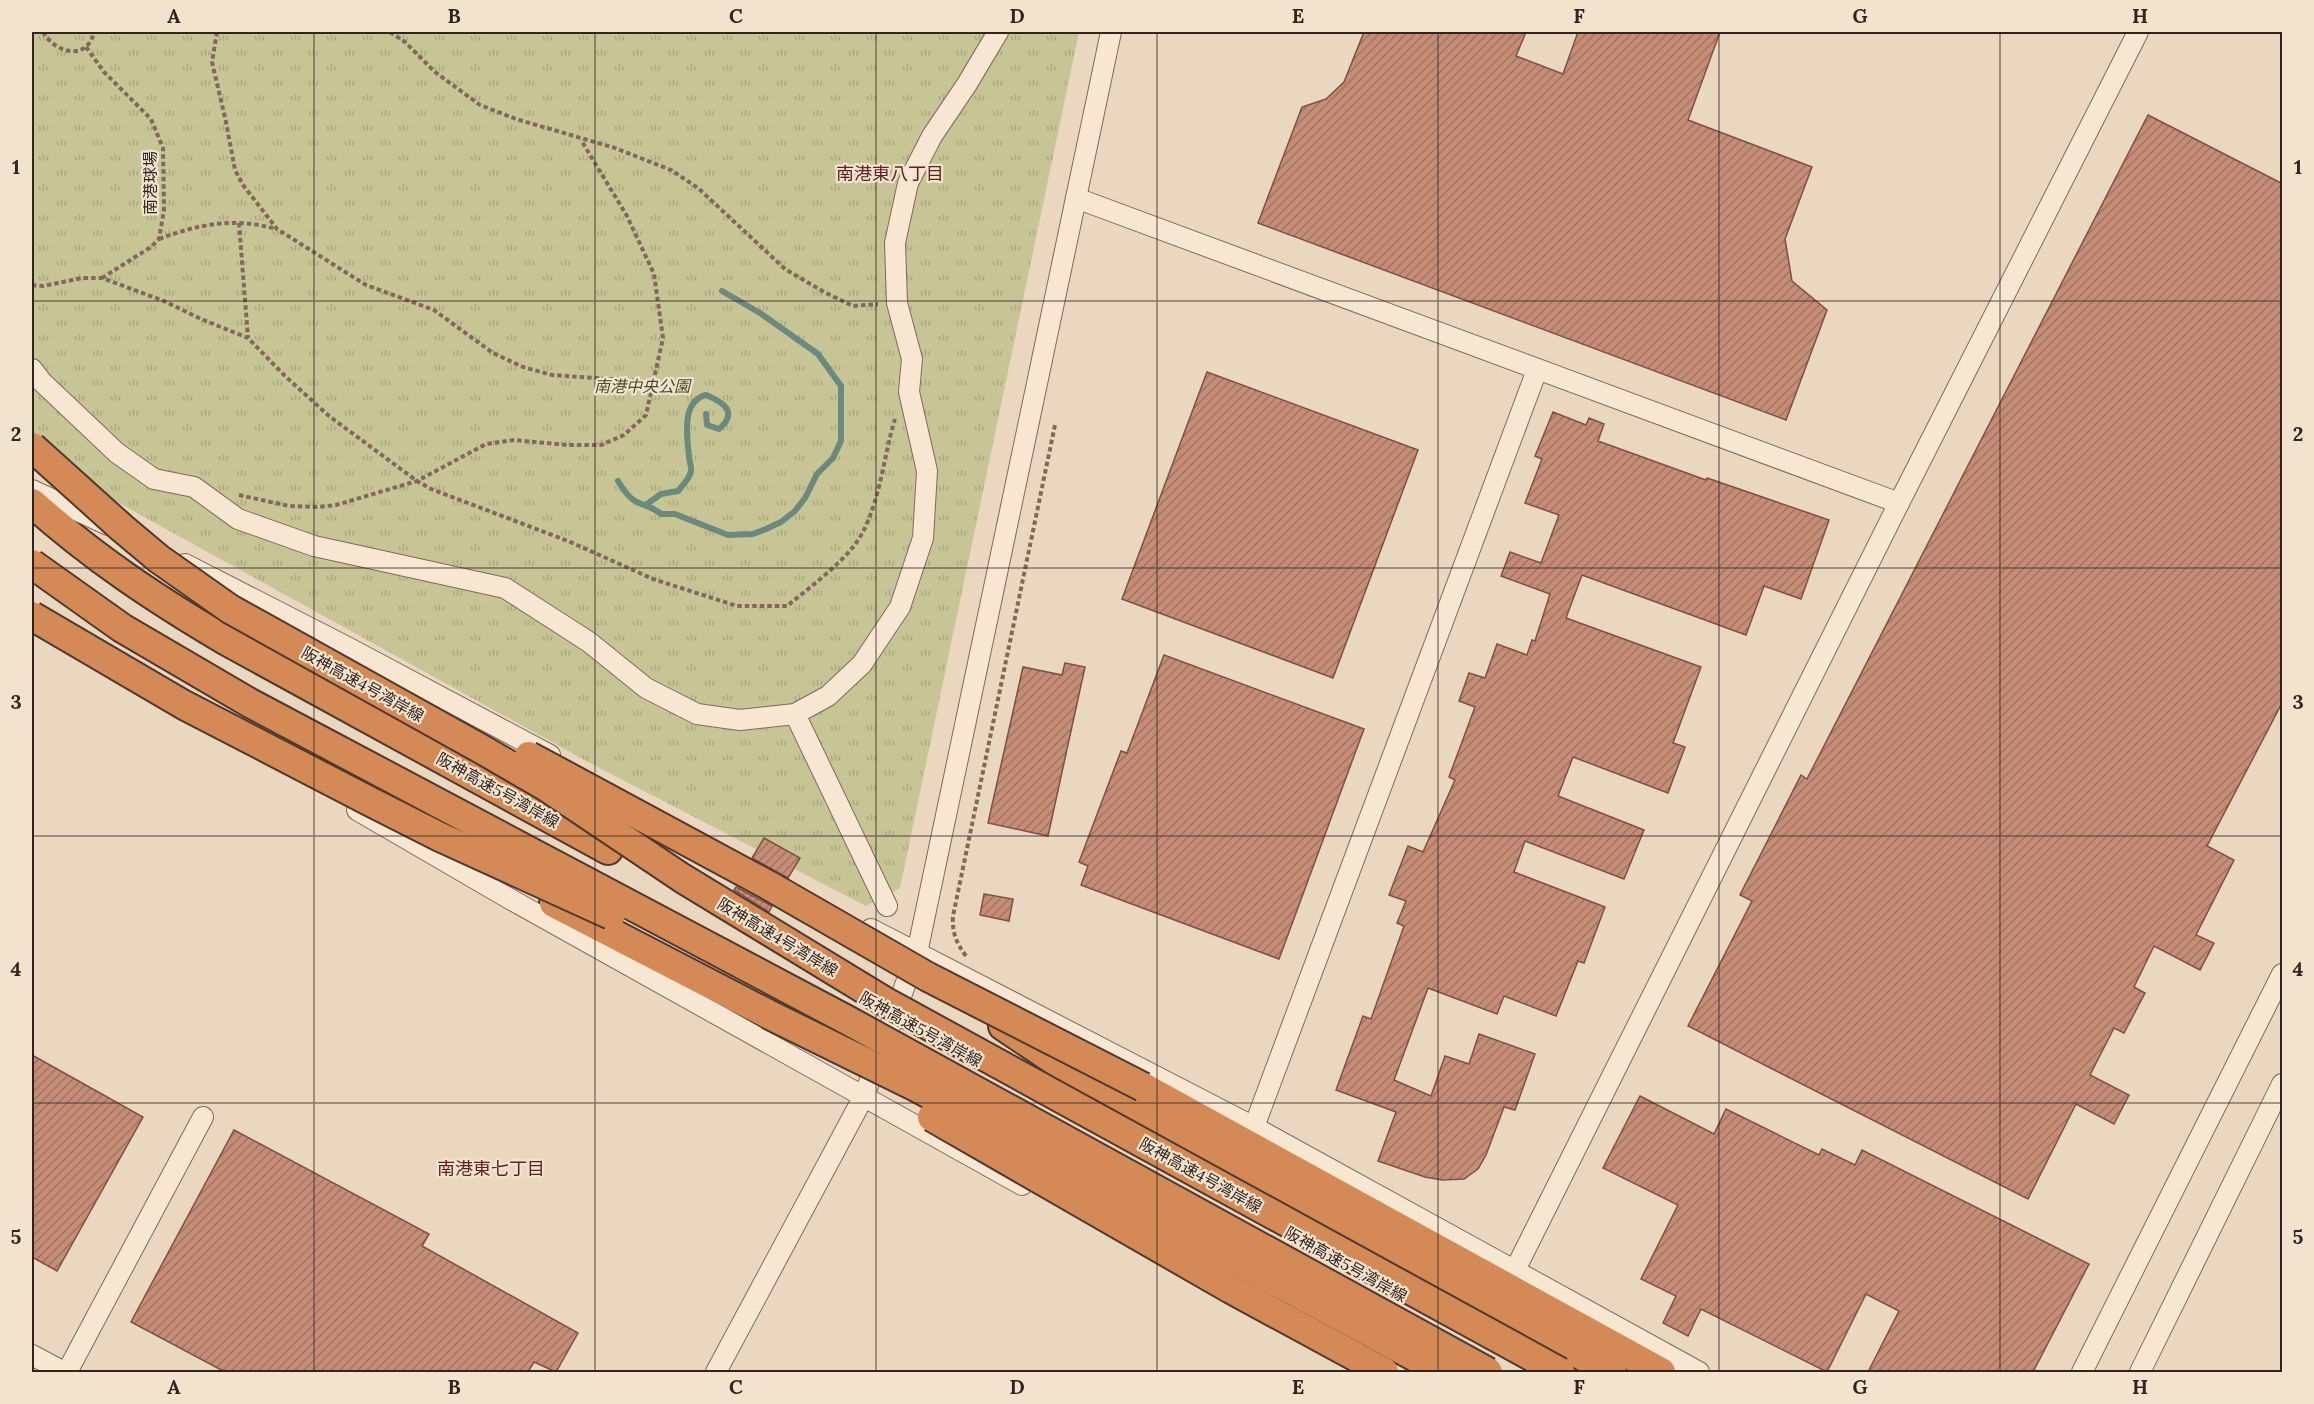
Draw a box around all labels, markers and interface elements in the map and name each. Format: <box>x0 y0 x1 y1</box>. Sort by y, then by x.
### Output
text: A <box>167 3 181 28</box>
text: B <box>447 3 461 28</box>
text: C <box>729 3 743 28</box>
text: D <box>1009 3 1025 28</box>
text: E <box>1292 3 1304 28</box>
text: F <box>1573 3 1585 28</box>
text: G <box>1852 3 1868 28</box>
text: H <box>2132 3 2148 28</box>
street label: 南港球場 <box>140 151 160 215</box>
text: 1 <box>12 154 20 179</box>
text: 1 <box>2294 154 2302 179</box>
district label: 南港東八丁目 <box>836 162 944 185</box>
park label: 南港中央公園 <box>594 376 692 396</box>
text: 2 <box>11 421 21 446</box>
text: 2 <box>2293 421 2303 446</box>
street label: 阪神高速4号湾岸線 <box>298 642 428 726</box>
text: 3 <box>10 689 22 714</box>
text: 3 <box>2292 689 2304 714</box>
street label: 阪神高速5号湾岸線 <box>433 748 563 832</box>
street label: 阪神高速4号湾岸線 <box>714 893 842 981</box>
text: 4 <box>11 956 22 981</box>
text: 4 <box>2293 956 2304 981</box>
street label: 阪神高速5号湾岸線 <box>856 987 986 1071</box>
street label: 阪神高速4号湾岸線 <box>1136 1133 1266 1217</box>
district label: 南港東七丁目 <box>437 1157 545 1180</box>
street label: 阪神高速5号湾岸線 <box>1281 1222 1411 1306</box>
text: 5 <box>11 1224 22 1249</box>
text: 5 <box>2293 1224 2304 1249</box>
text: A <box>167 1374 181 1399</box>
text: B <box>447 1374 461 1399</box>
text: C <box>729 1374 743 1399</box>
text: D <box>1009 1374 1025 1399</box>
text: E <box>1292 1374 1304 1399</box>
text: F <box>1573 1374 1585 1399</box>
text: G <box>1852 1374 1868 1399</box>
text: H <box>2132 1374 2148 1399</box>

